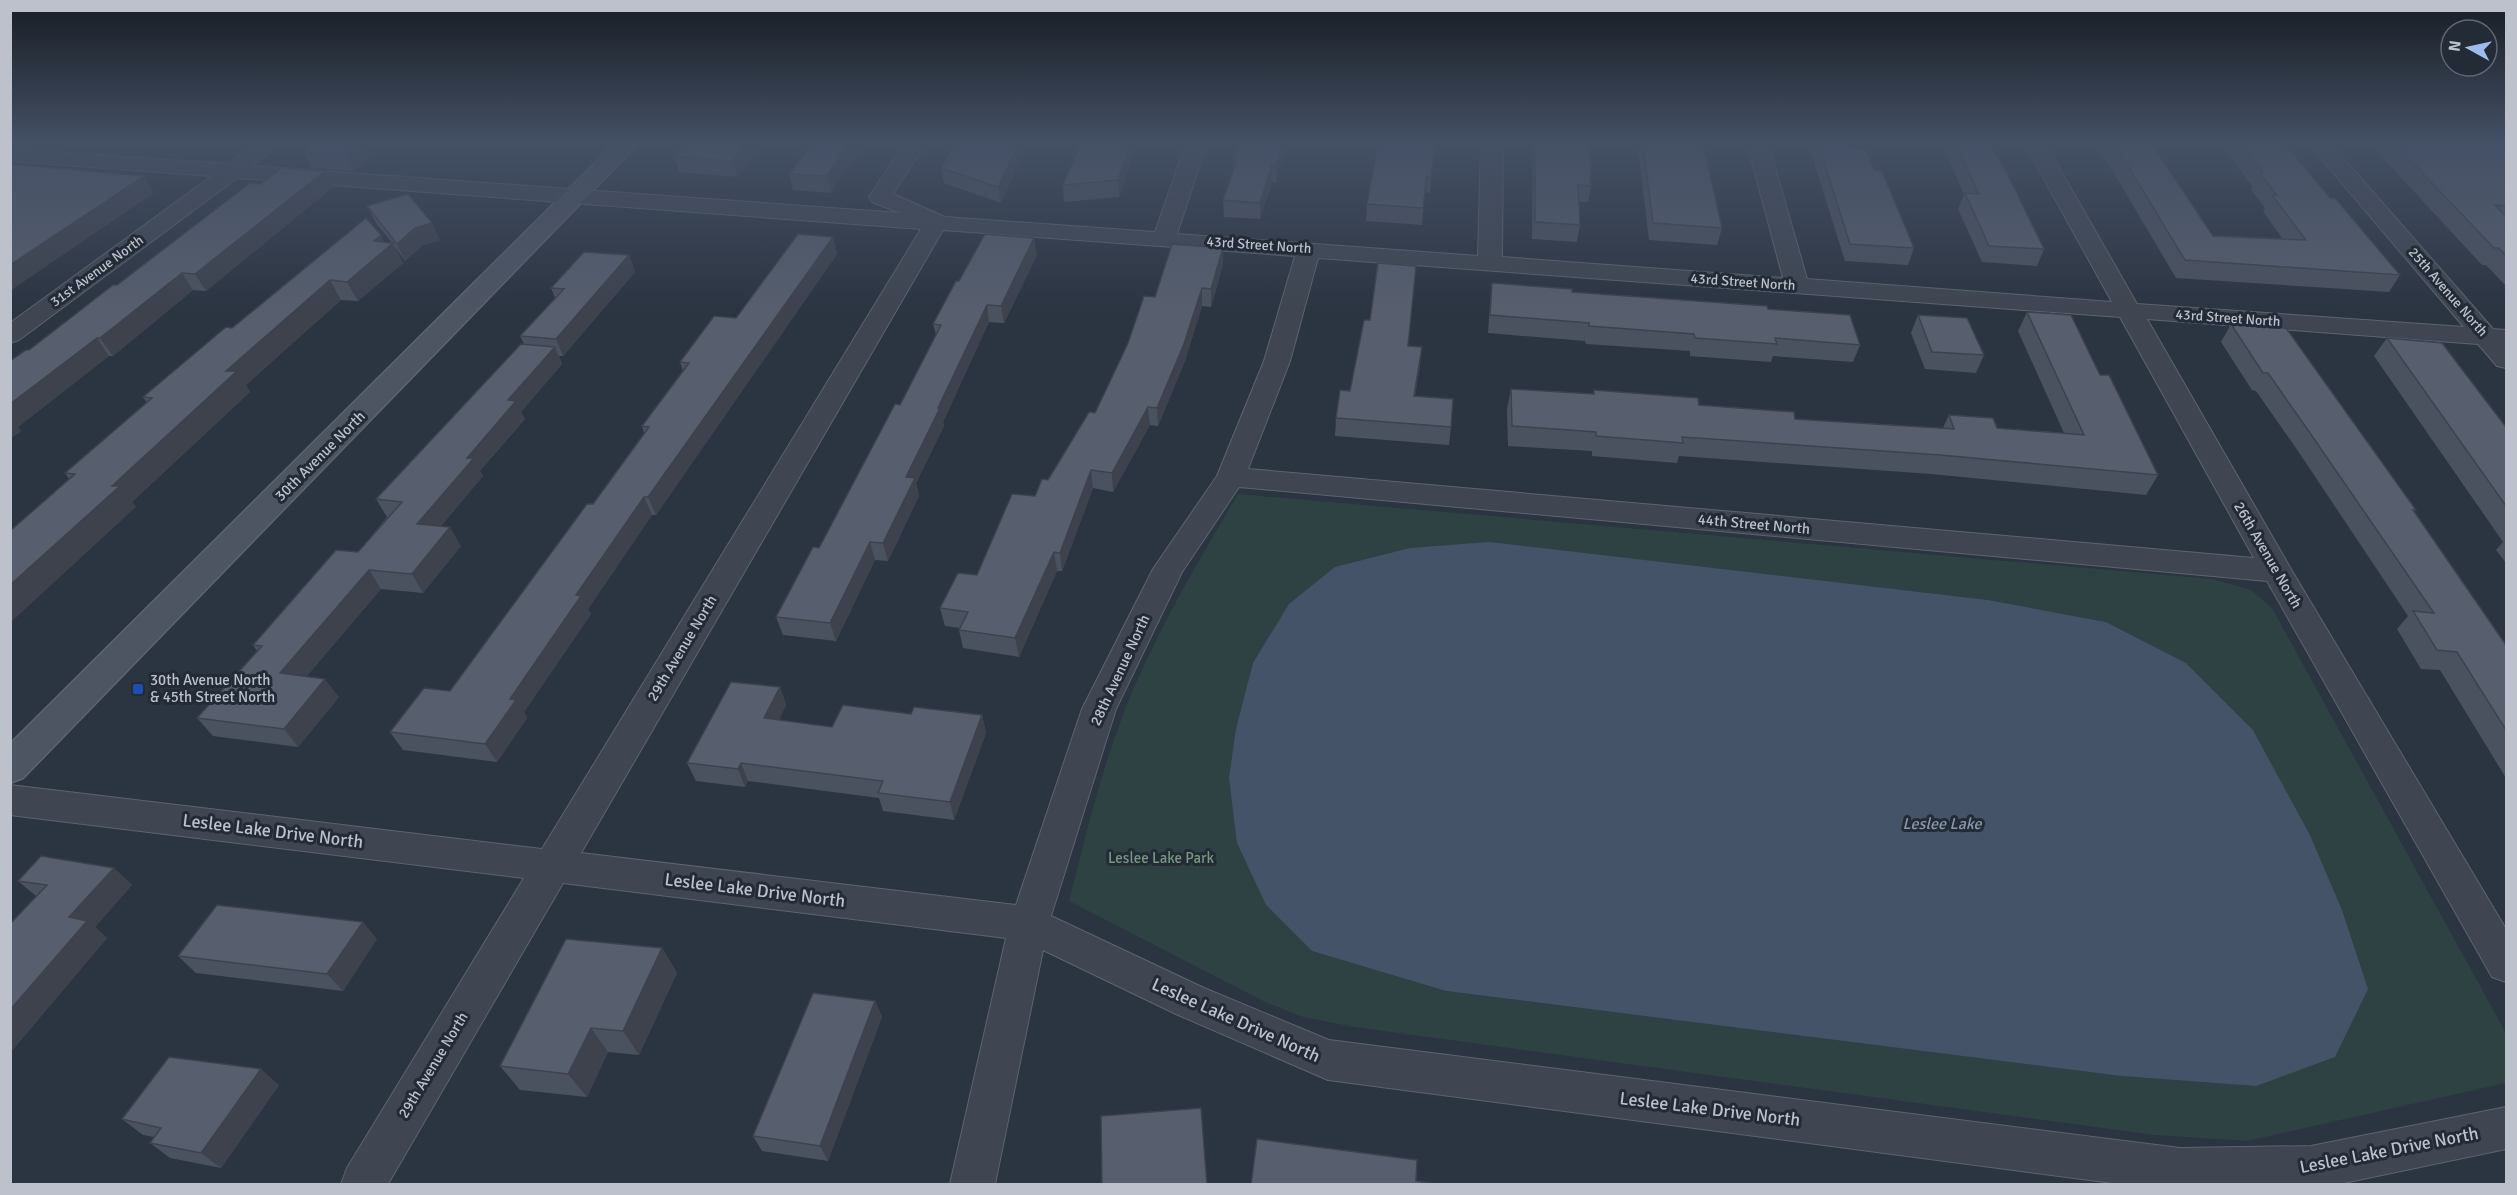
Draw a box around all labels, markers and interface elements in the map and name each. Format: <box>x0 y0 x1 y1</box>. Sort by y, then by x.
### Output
north arrow <box>2439 18 2499 78</box>
text: N <box>2444 39 2466 53</box>
street label: 31st Avenue North <box>47 232 147 310</box>
street label: 43rd Street North <box>1206 233 1312 257</box>
street label: 25th Avenue North <box>2405 244 2491 340</box>
street label: 43rd Street North <box>1690 270 1796 294</box>
street label: 43rd Street North <box>2175 306 2281 330</box>
street label: 30th Avenue North <box>271 407 369 505</box>
street label: 26th Avenue North <box>2230 498 2306 612</box>
street label: 44th Street North <box>1697 510 1811 538</box>
street label: 29th Avenue North <box>643 592 721 704</box>
street label: 28th Avenue North <box>1086 612 1154 728</box>
place label: 30th Avenue North & 45th Street North <box>150 671 275 706</box>
marker: 30th Avenue North & 45th Street North <box>131 682 145 696</box>
street label: Leslee Lake Drive North <box>181 809 365 853</box>
water label: Leslee Lake <box>1902 814 1983 834</box>
park label: Leslee Lake Park <box>1108 849 1215 867</box>
street label: Leslee Lake Drive North <box>663 868 847 912</box>
street label: Leslee Lake Drive North <box>1148 973 1324 1067</box>
street label: 29th Avenue North <box>394 1009 472 1121</box>
street label: Leslee Lake Drive North <box>1618 1087 1802 1131</box>
street label: Leslee Lake Drive North <box>2298 1122 2480 1178</box>

